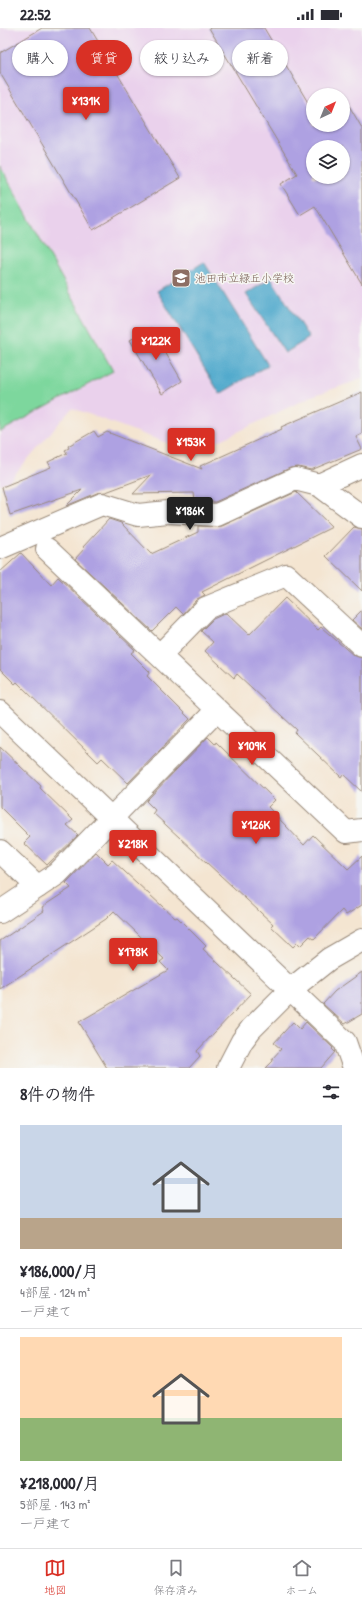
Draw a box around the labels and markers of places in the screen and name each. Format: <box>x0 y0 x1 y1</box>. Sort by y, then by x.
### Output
pin: ¥131K <box>58 87 114 121</box>
school or university icon: 池田市立緑丘小学校 <box>170 267 192 289</box>
place label: 池田市立緑丘小学校 <box>195 271 294 285</box>
pin: ¥122K <box>128 327 184 361</box>
pin: ¥153K <box>163 428 219 462</box>
pin: ¥186K <box>162 497 218 531</box>
pin: ¥109K <box>224 732 280 766</box>
pin: ¥126K <box>228 811 284 845</box>
pin: ¥218K <box>105 830 161 864</box>
pin: ¥178K <box>105 938 161 972</box>

